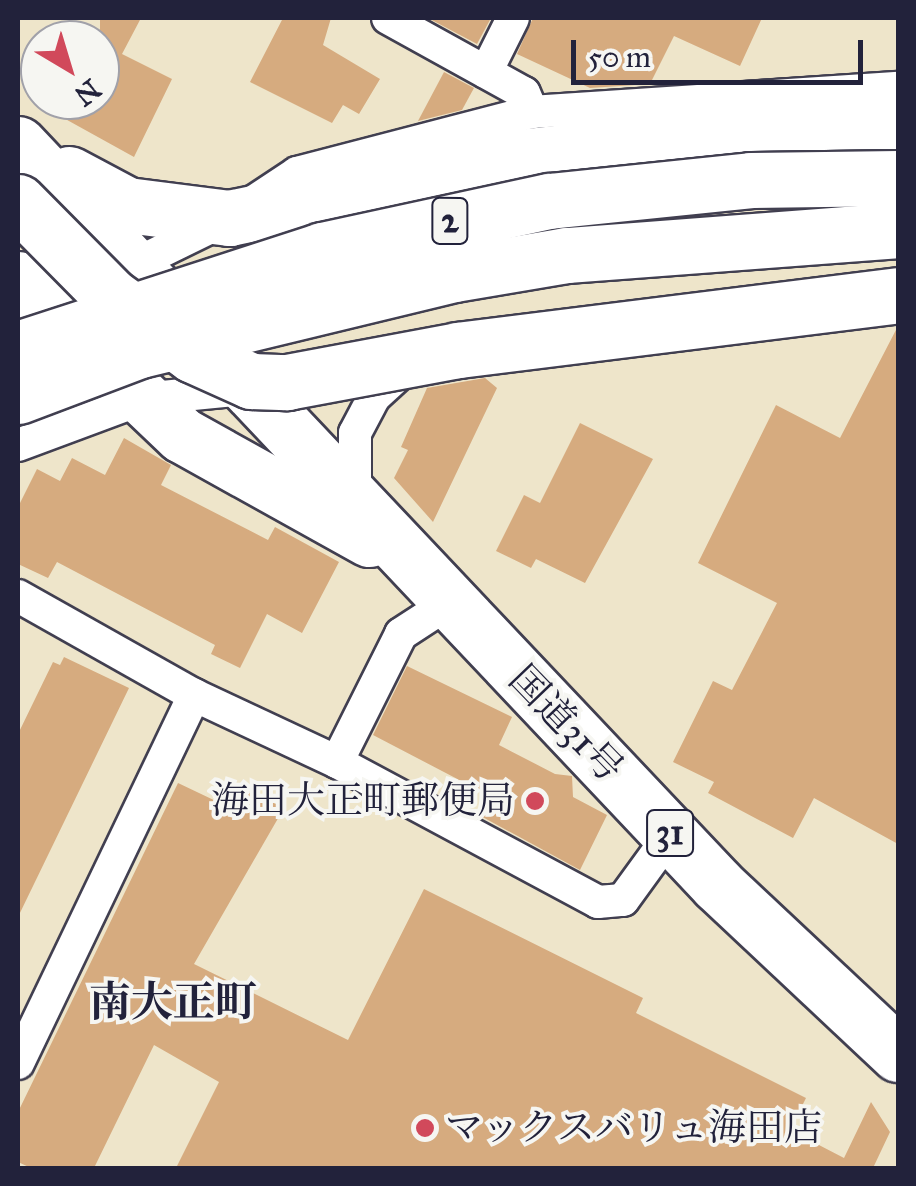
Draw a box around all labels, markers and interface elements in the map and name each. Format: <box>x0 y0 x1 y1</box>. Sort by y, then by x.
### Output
north arrow <box>20 20 120 120</box>
scale bar <box>576 20 868 82</box>
text: 50 m <box>588 39 651 75</box>
text: N <box>67 71 108 114</box>
road number: 2 <box>430 191 470 251</box>
street label: 国道31号 <box>500 656 632 792</box>
place label: 海田大正町郵便局 <box>211 778 515 824</box>
marker: 海田大正町郵便局 <box>524 790 546 812</box>
road number: 31 <box>645 803 695 863</box>
district label: 南大正町 <box>89 977 257 1027</box>
place label: マックスバリュ海田店 <box>445 1105 825 1151</box>
marker: マックスバリュ海田店 <box>414 1117 436 1139</box>

